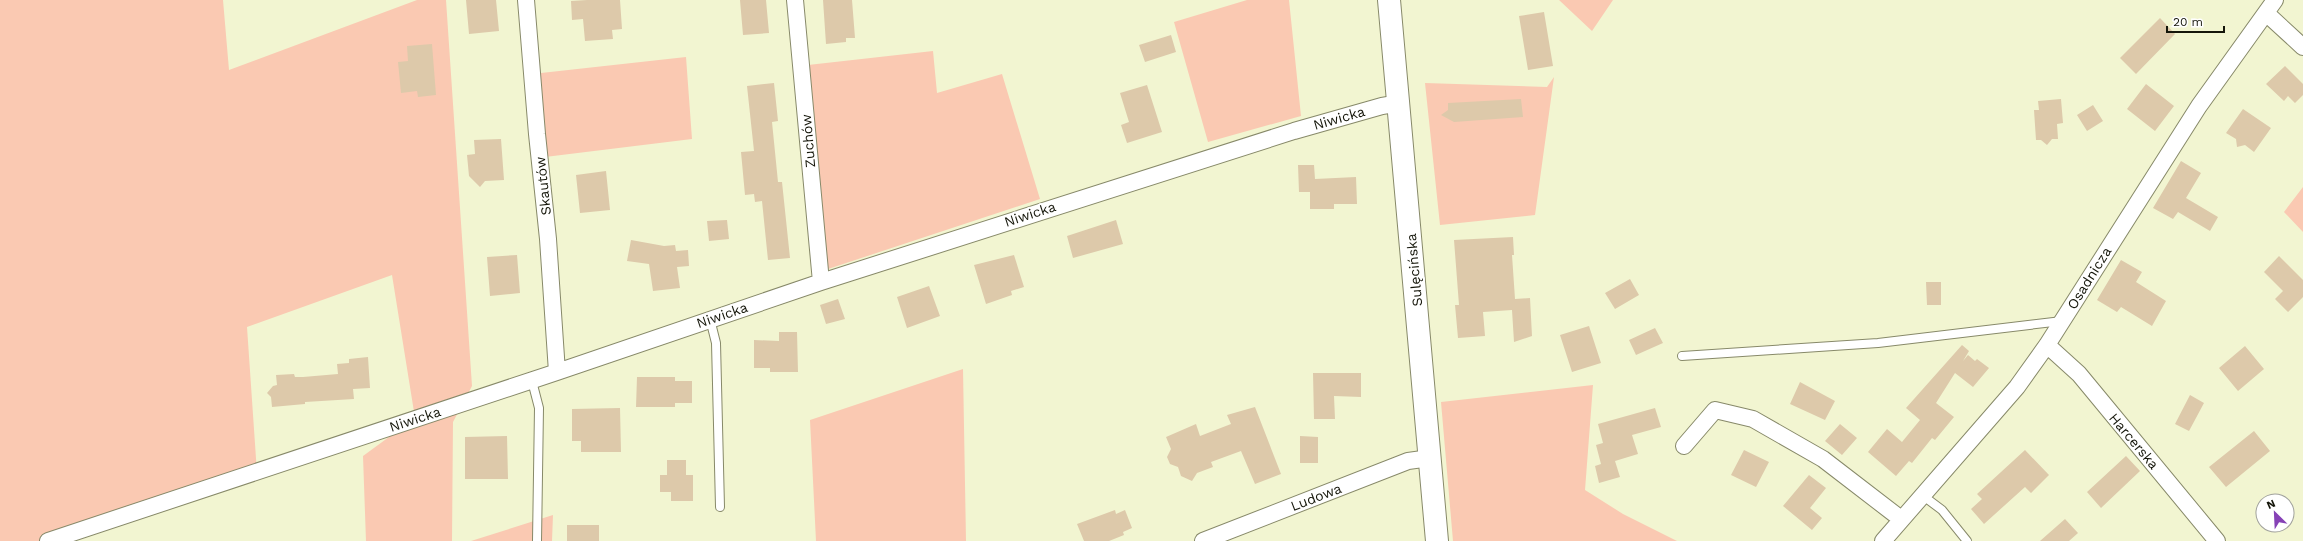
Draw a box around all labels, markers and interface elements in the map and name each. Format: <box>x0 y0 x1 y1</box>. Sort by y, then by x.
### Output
scale bar <box>2167 8 2224 34</box>
text: 20 m <box>2173 15 2203 29</box>
street label: Niwicka <box>1311 103 1367 133</box>
street label: Zuchów <box>798 113 818 168</box>
street label: Skautów <box>532 155 554 216</box>
street label: Niwicka <box>1002 198 1058 230</box>
street label: Sulęcińska <box>1403 233 1425 307</box>
street label: Osadnicza <box>2064 244 2114 312</box>
street label: Niwicka <box>694 299 750 331</box>
street label: Niwicka <box>387 403 443 435</box>
street label: Harcerska <box>2106 410 2162 472</box>
street label: Ludowa <box>1288 480 1344 514</box>
north arrow <box>2255 493 2295 533</box>
text: N <box>2265 497 2278 512</box>

